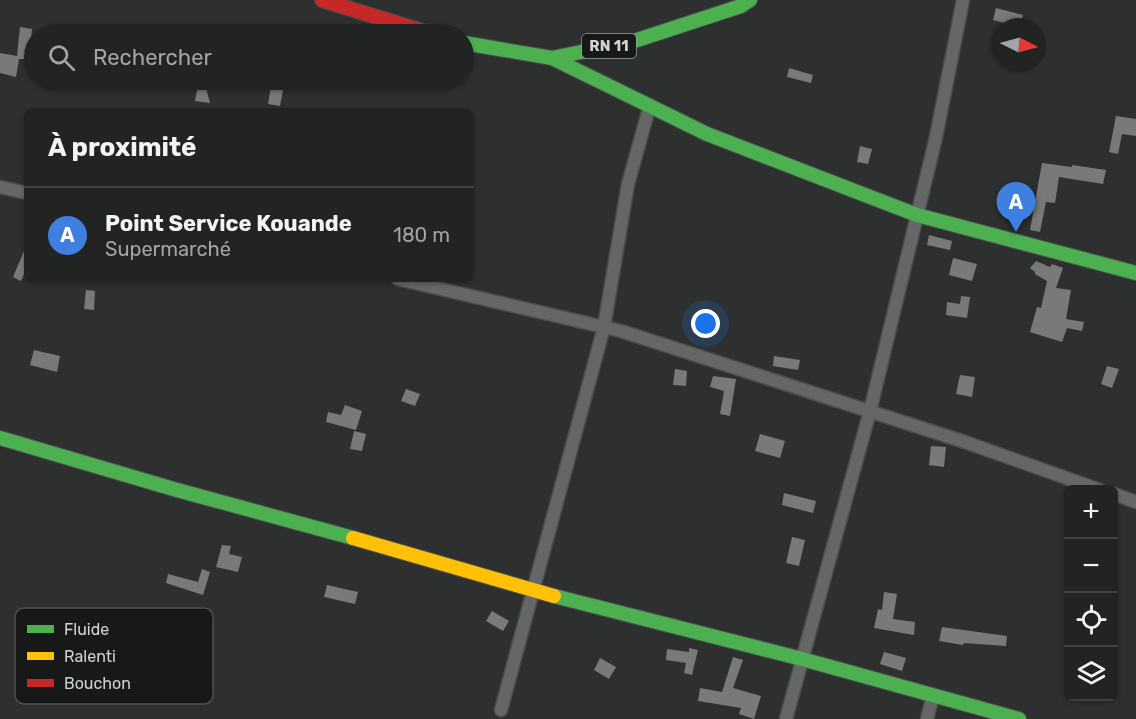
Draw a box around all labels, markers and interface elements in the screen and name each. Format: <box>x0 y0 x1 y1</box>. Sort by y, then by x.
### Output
north arrow <box>992 18 1046 72</box>
search box <box>24 24 474 90</box>
road number: RN 11 <box>582 34 636 58</box>
icon: search <box>45 41 78 74</box>
text: Rechercher <box>93 44 212 71</box>
text: À proximité <box>48 132 197 163</box>
pin: A <box>996 182 1036 232</box>
text: Point Service Kouande <box>105 210 352 237</box>
text: A <box>60 223 75 247</box>
text: 180 m <box>393 223 450 247</box>
text: Supermarché <box>105 237 231 261</box>
your location <box>691 309 720 338</box>
map controls <box>1064 485 1118 701</box>
button: + <box>1064 485 1118 539</box>
button: − <box>1064 539 1118 593</box>
button: locate <box>1064 593 1118 647</box>
legend <box>15 608 213 704</box>
text: Fluide <box>64 620 109 639</box>
text: Ralenti <box>64 647 116 666</box>
button: layers <box>1064 647 1118 701</box>
text: Bouchon <box>64 674 131 693</box>

